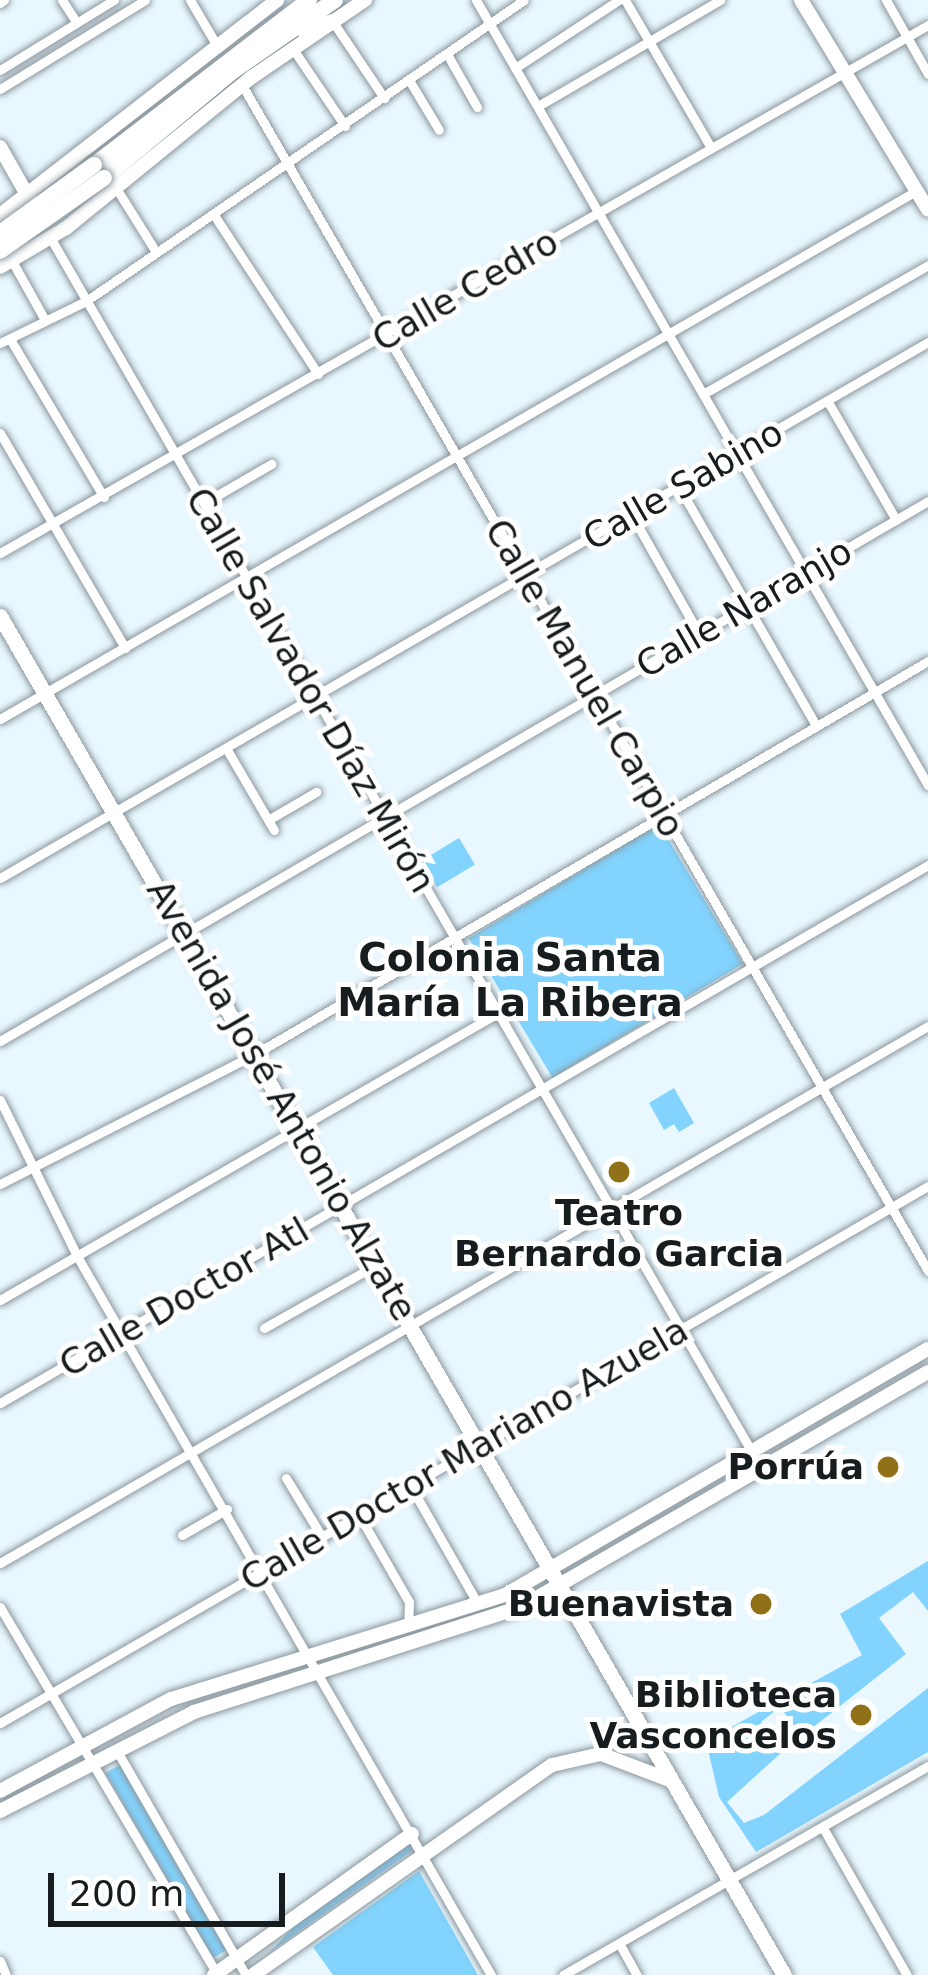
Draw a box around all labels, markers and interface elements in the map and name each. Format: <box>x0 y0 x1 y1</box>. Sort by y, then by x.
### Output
street label: Calle Cedro <box>365 220 565 360</box>
street label: Calle Sabino <box>575 410 791 560</box>
street label: Calle Salvador Díaz Mirón <box>177 480 445 900</box>
street label: Calle Manuel Carpio <box>476 511 694 845</box>
street label: Calle Naranjo <box>629 529 859 687</box>
street label: Avenida José Antonio Alzate <box>138 872 426 1328</box>
district label: Colonia Santa María La Ribera <box>337 936 683 1027</box>
marker: Teatro Bernardo Garcia <box>606 1159 632 1185</box>
place label: Teatro Bernardo Garcia <box>454 1190 784 1275</box>
street label: Calle Doctor Atl <box>52 1208 316 1386</box>
street label: Calle Doctor Mariano Azuela <box>233 1308 695 1600</box>
place label: Porrúa <box>727 1445 864 1489</box>
marker: Porrúa <box>875 1454 901 1480</box>
place label: Buenavista <box>508 1582 734 1626</box>
marker: Buenavista <box>745 1588 777 1620</box>
place label: Biblioteca Vasconcelos <box>589 1672 837 1757</box>
marker: Biblioteca Vasconcelos <box>848 1702 874 1728</box>
scale bar <box>54 1849 291 1923</box>
text: 200 m <box>69 1873 184 1914</box>

